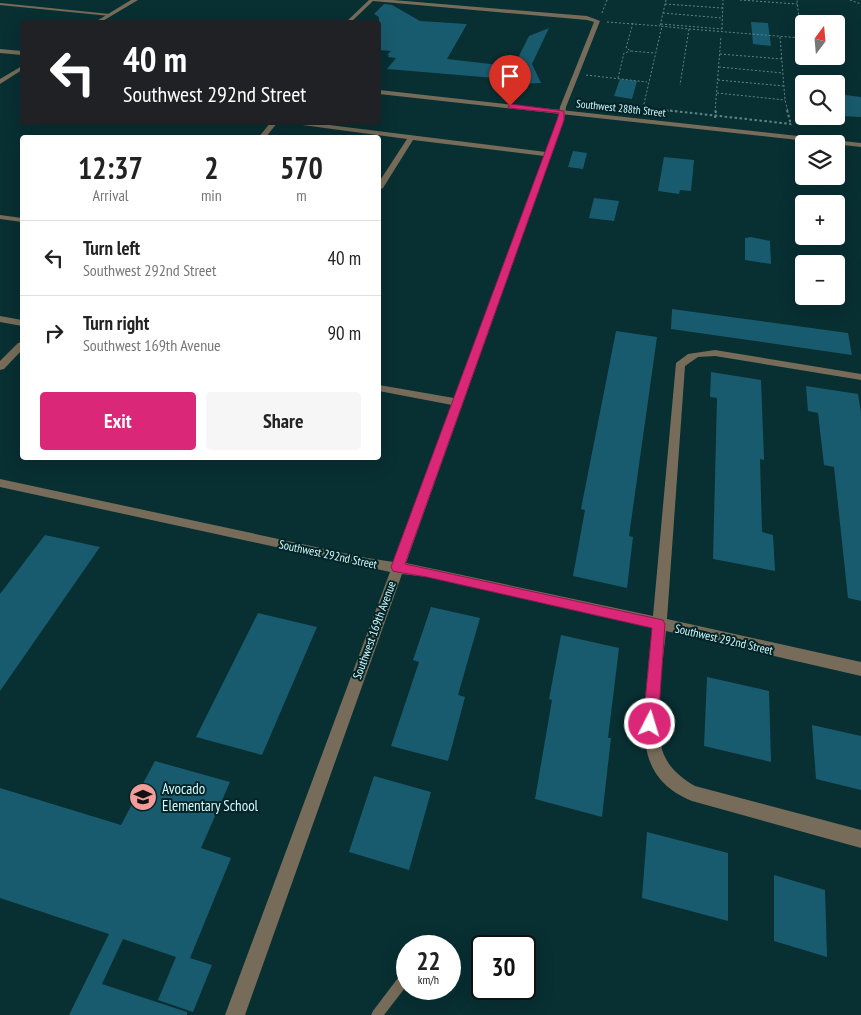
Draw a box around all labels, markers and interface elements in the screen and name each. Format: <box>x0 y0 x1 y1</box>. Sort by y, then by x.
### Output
north arrow <box>795 15 845 65</box>
map controls <box>795 15 845 305</box>
text: 40 m <box>123 36 187 82</box>
icon: left <box>40 40 105 105</box>
pin <box>489 55 531 106</box>
icon: arrive <box>496 62 524 90</box>
button: search <box>795 75 845 125</box>
text: Southwest 292nd Street <box>123 80 306 108</box>
street label: Southwest 288th Street <box>576 96 666 120</box>
button: layers <box>795 135 845 185</box>
text: 12:37 <box>78 148 143 187</box>
text: 2 <box>204 148 219 187</box>
text: 570 <box>280 148 323 187</box>
text: Arrival <box>92 185 129 205</box>
text: min <box>201 185 222 205</box>
text: m <box>296 185 307 205</box>
button: + <box>795 195 845 245</box>
text: Turn left <box>83 236 140 260</box>
icon: left <box>40 244 68 272</box>
text: 40 m <box>328 246 361 270</box>
button: − <box>795 255 845 305</box>
text: Southwest 292nd Street <box>83 260 216 280</box>
text: Turn right <box>83 311 149 335</box>
icon: right <box>40 319 68 347</box>
text: 90 m <box>328 321 361 345</box>
text: Southwest 169th Avenue <box>83 335 221 355</box>
button: Exit <box>40 392 196 450</box>
button: Share <box>206 392 361 450</box>
street label: Southwest 292nd Street <box>278 536 379 572</box>
street label: Southwest 169th Avenue <box>349 579 399 681</box>
street label: Southwest 292nd Street <box>674 620 775 658</box>
position arrow <box>623 697 675 749</box>
place label: Avocado Elementary School <box>162 779 259 815</box>
school or university icon: Avocado Elementary School <box>128 782 158 812</box>
speed limit sign: 30 <box>471 935 536 1000</box>
text: 22 <box>417 945 440 977</box>
text: km/h <box>418 972 439 987</box>

